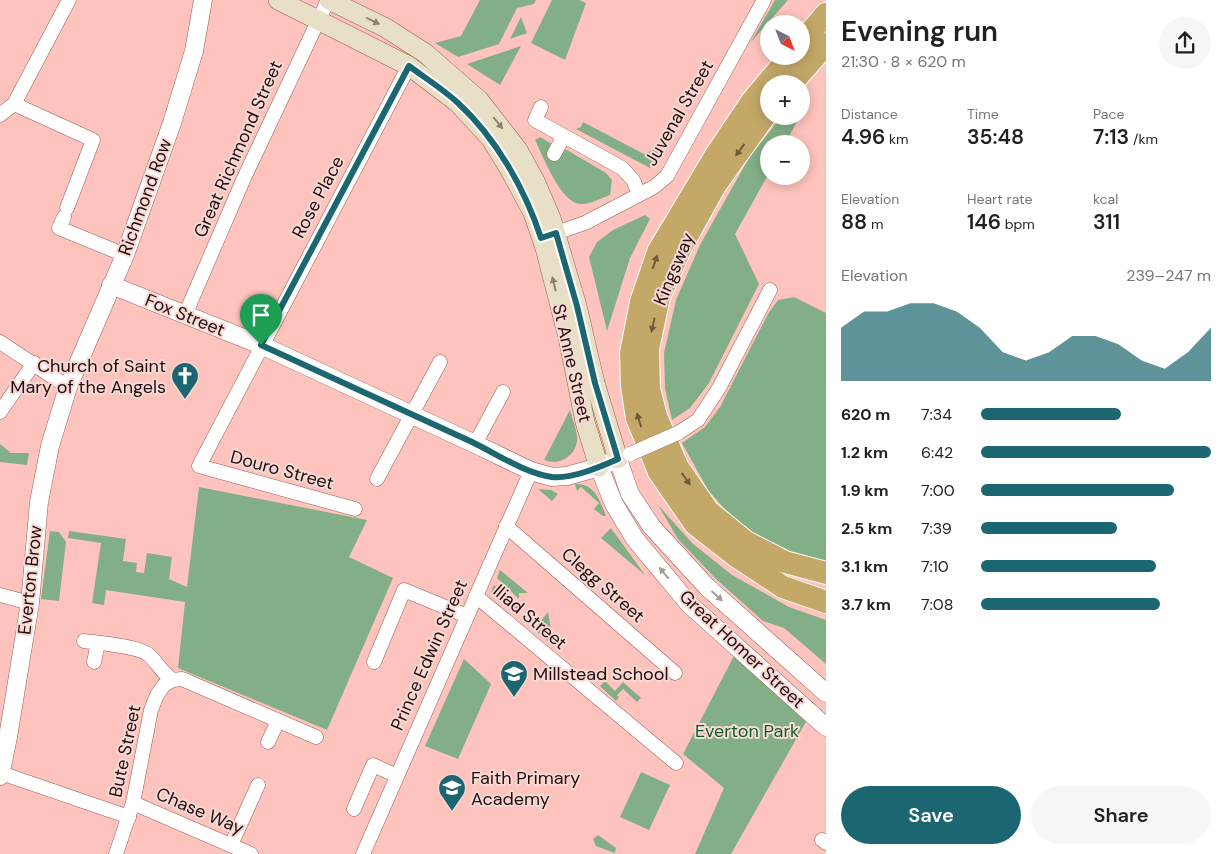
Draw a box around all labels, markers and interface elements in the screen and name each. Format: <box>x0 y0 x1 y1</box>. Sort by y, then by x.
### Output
text: Evening run <box>841 13 998 50</box>
north arrow <box>760 15 810 65</box>
map controls <box>760 15 810 185</box>
one-way arrow <box>366 17 380 25</box>
button: share <box>1159 17 1211 69</box>
text: 21:30 · 8 × 620 m <box>841 51 966 72</box>
street label: Juvenal Street <box>639 56 719 170</box>
street label: Great Richmond Street <box>188 57 288 241</box>
button: + <box>760 75 810 125</box>
text: Distance <box>841 105 898 123</box>
text: Time <box>967 105 999 123</box>
text: Pace <box>1093 105 1124 123</box>
one-way arrow <box>493 116 504 129</box>
text: 4.96 <box>841 123 885 151</box>
text: 35:48 <box>967 123 1024 151</box>
text: 7:13 <box>1093 123 1129 151</box>
text: km <box>885 130 909 148</box>
text: /km <box>1129 130 1158 148</box>
street label: Richmond Row <box>113 135 177 259</box>
button: − <box>760 135 810 185</box>
one-way arrow <box>735 143 745 157</box>
street label: Rose Place <box>286 152 350 242</box>
text: Elevation <box>841 190 899 208</box>
text: Heart rate <box>967 190 1032 208</box>
text: kcal <box>1093 190 1118 208</box>
text: 88 <box>841 208 867 236</box>
text: 146 <box>967 208 1001 236</box>
text: 311 <box>1093 208 1120 236</box>
text: m <box>867 215 883 233</box>
text: bpm <box>1001 215 1035 233</box>
street label: Kingsway <box>648 229 700 309</box>
one-way arrow <box>651 254 659 269</box>
text: Elevation <box>841 265 908 286</box>
text: 239–247 m <box>1126 265 1211 286</box>
one-way arrow <box>550 276 558 291</box>
street label: Fox Street <box>141 288 229 342</box>
pin <box>240 294 282 345</box>
icon: arrive <box>247 301 275 329</box>
street label: St Anne Street <box>547 301 597 425</box>
one-way arrow <box>649 317 657 333</box>
place label: Church of Saint Mary of the Angels <box>10 354 166 399</box>
church icon: Church of Saint Mary of the Angels <box>170 361 200 400</box>
text: 620 m <box>841 404 890 425</box>
text: 7:34 <box>921 404 952 425</box>
one-way arrow <box>634 413 642 428</box>
text: 1.2 km <box>841 442 888 463</box>
text: 6:42 <box>921 442 953 463</box>
street label: Douro Street <box>228 445 336 495</box>
one-way arrow <box>681 472 691 486</box>
text: 1.9 km <box>841 480 889 501</box>
text: 7:00 <box>921 480 955 501</box>
text: 2.5 km <box>841 518 892 539</box>
text: 7:39 <box>921 518 952 539</box>
street label: Everton Brow <box>12 524 48 636</box>
street label: Clegg Street <box>556 542 650 628</box>
text: 3.1 km <box>841 556 888 577</box>
text: 7:10 <box>921 556 949 577</box>
one-way arrow <box>658 567 669 580</box>
street label: Prince Edwin Street <box>385 576 473 734</box>
street label: Iliad Street <box>488 579 572 655</box>
street label: Great Homer Street <box>674 585 810 713</box>
one-way arrow <box>710 590 722 602</box>
text: 3.7 km <box>841 594 891 615</box>
text: 7:08 <box>921 594 953 615</box>
school or university icon: Millstead School <box>499 659 529 698</box>
place label: Millstead School <box>533 662 668 686</box>
street label: Bute Street <box>103 703 147 799</box>
park label: Everton Park <box>695 719 799 743</box>
place label: Faith Primary Academy <box>471 766 580 811</box>
school or university icon: Faith Primary Academy <box>437 773 467 812</box>
street label: Chase Way <box>152 782 248 840</box>
button: Save <box>841 786 1021 844</box>
button: Share <box>1031 786 1211 844</box>

